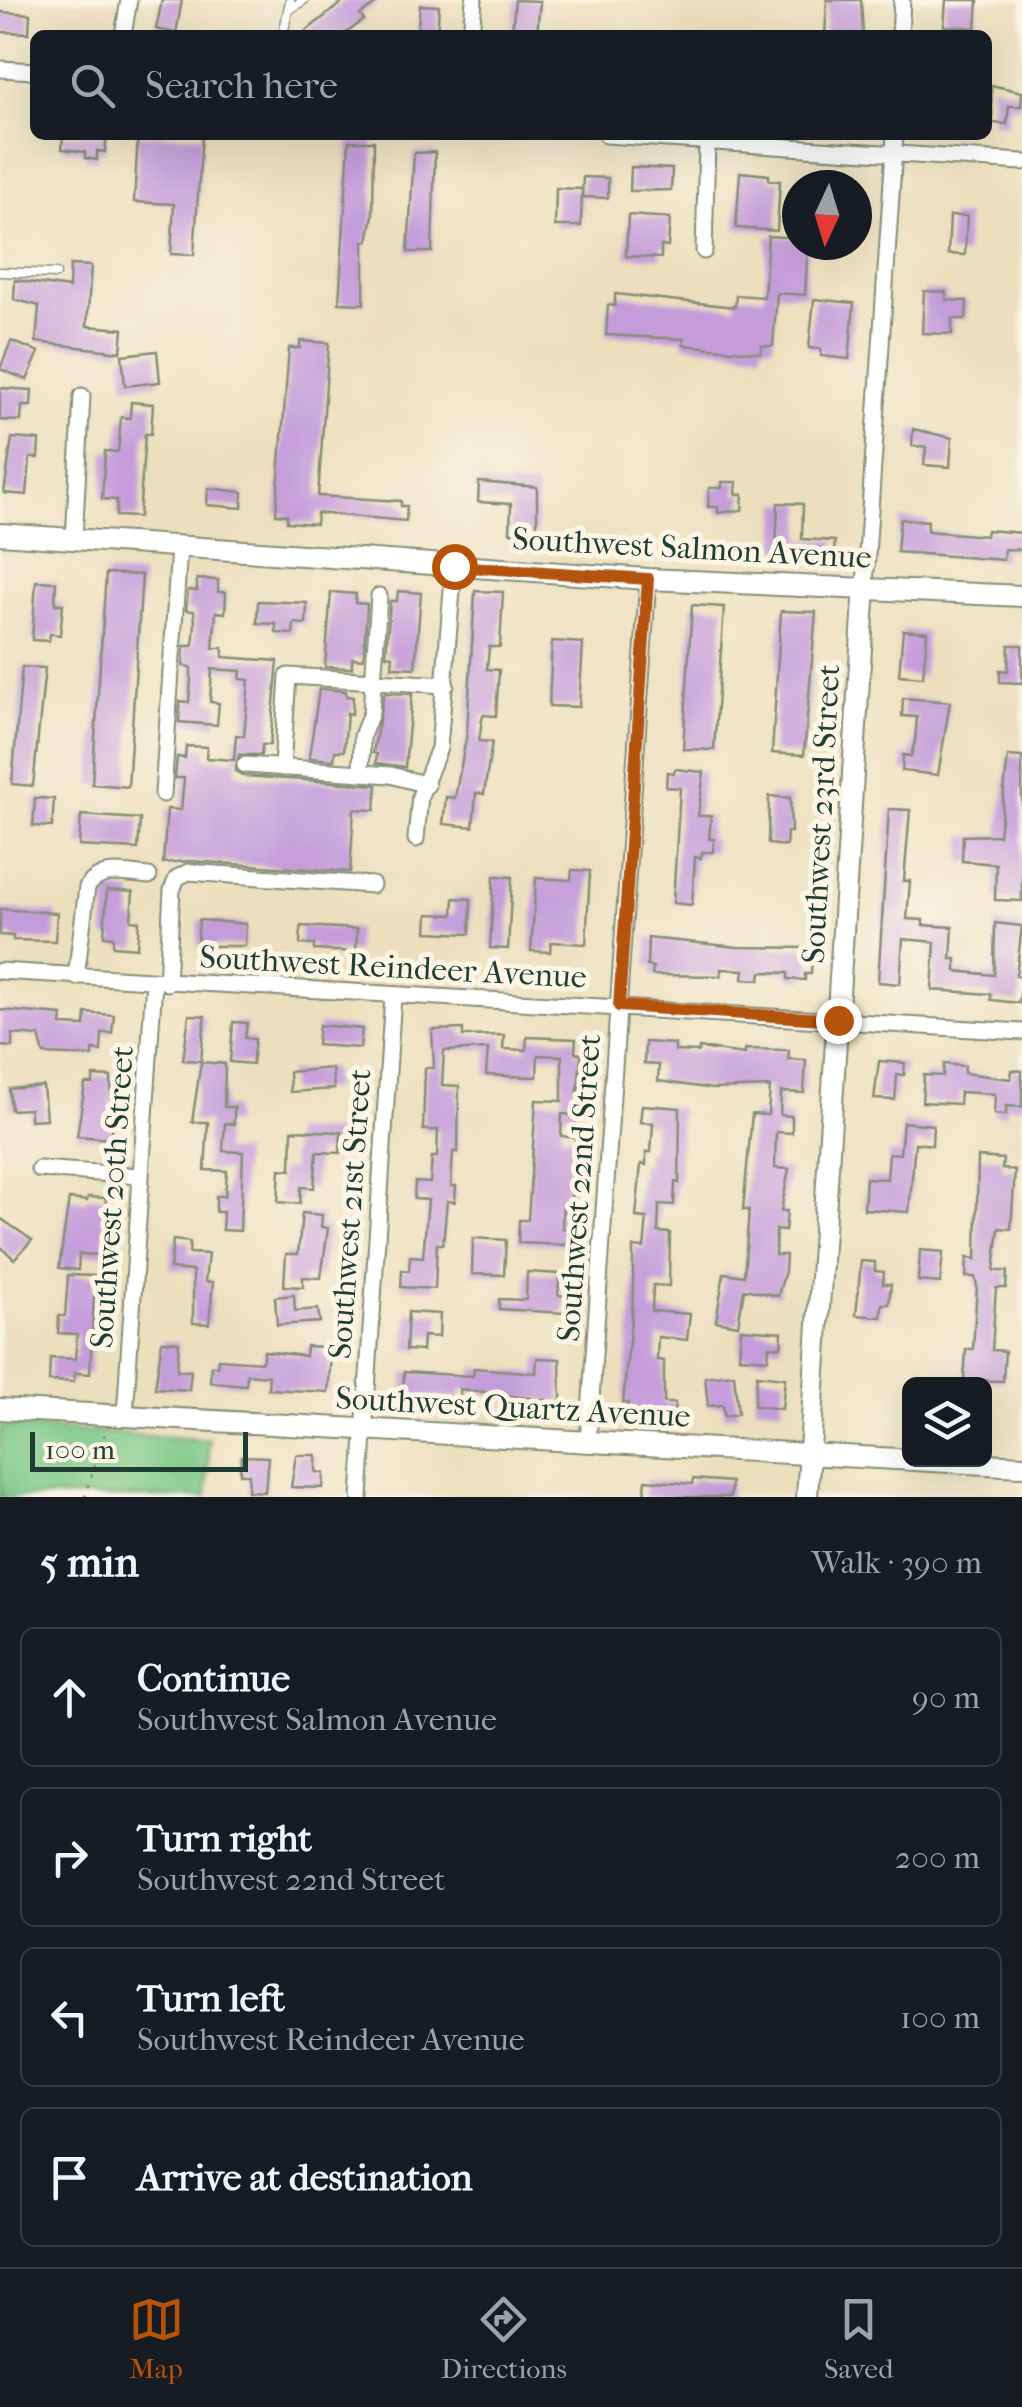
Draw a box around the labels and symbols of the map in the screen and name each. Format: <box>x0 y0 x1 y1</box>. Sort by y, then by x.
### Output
north arrow <box>782 170 872 260</box>
street label: Southwest Salmon Avenue <box>511 520 873 576</box>
route start <box>432 544 478 590</box>
street label: Southwest 23rd Street <box>795 663 847 965</box>
street label: Southwest Reindeer Avenue <box>198 938 588 996</box>
route end <box>816 998 862 1044</box>
street label: Southwest 22nd Street <box>550 1032 608 1343</box>
street label: Southwest 20th Street <box>83 1044 141 1349</box>
street label: Southwest 21st Street <box>321 1067 379 1360</box>
street label: Southwest Quartz Avenue <box>335 1379 692 1435</box>
scale bar <box>30 1427 248 1472</box>

